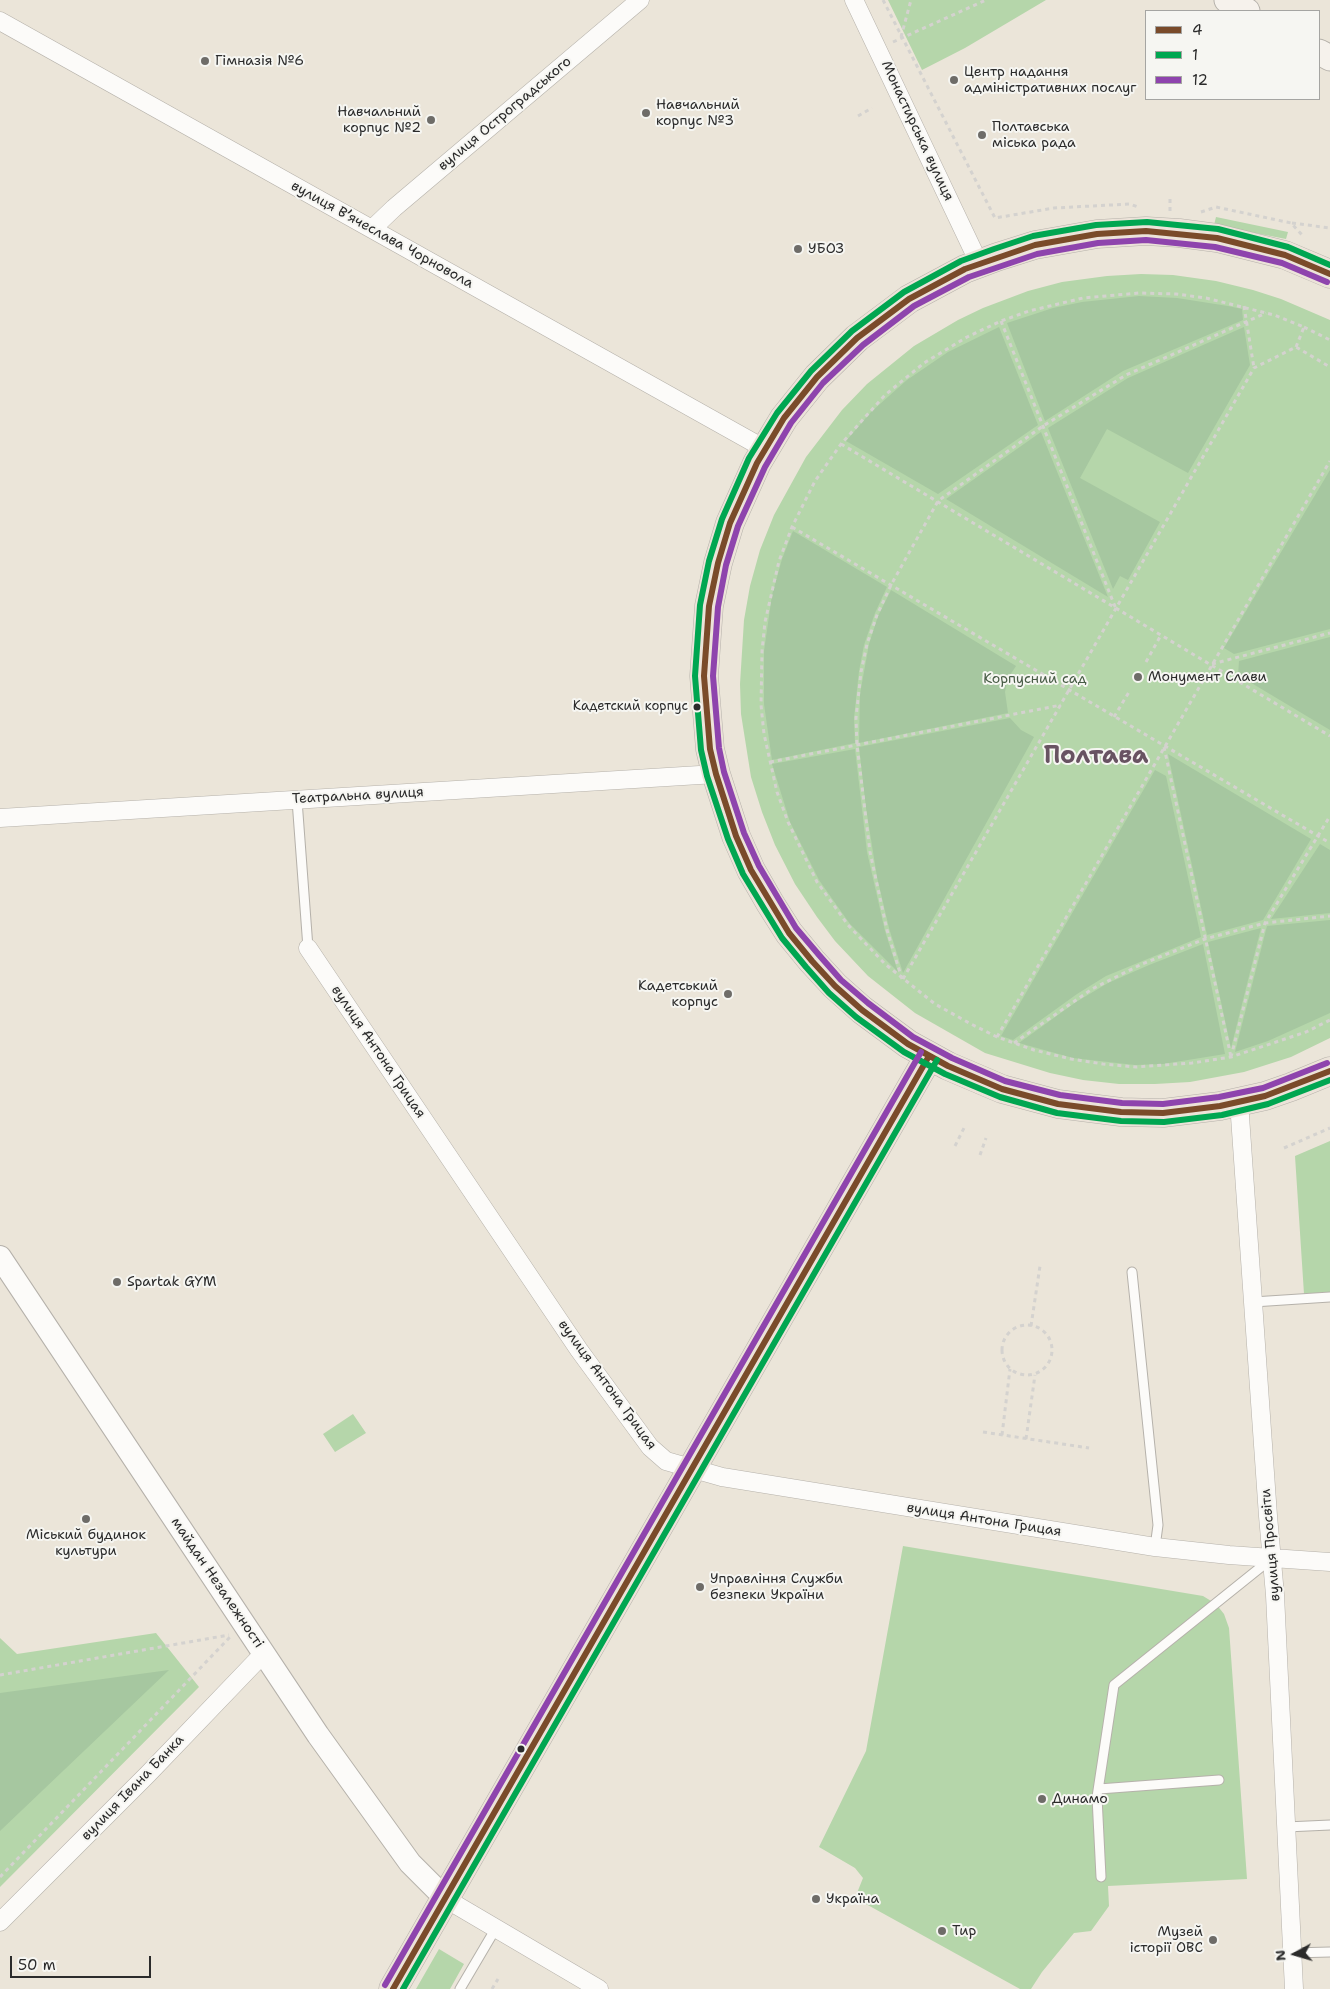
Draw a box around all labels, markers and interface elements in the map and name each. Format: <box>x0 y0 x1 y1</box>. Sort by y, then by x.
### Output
legend <box>1145 10 1320 100</box>
text: 4 <box>1192 20 1203 40</box>
text: 1 <box>1192 45 1198 65</box>
place label: Гімназія №6 <box>215 53 304 69</box>
street label: вулиця Остроградського <box>435 53 575 175</box>
marker: Гімназія №6 <box>199 55 211 67</box>
street label: Монастирська вулиця <box>877 58 957 204</box>
place label: Центр надання адміністративних послуг <box>964 64 1136 96</box>
text: 12 <box>1192 70 1208 90</box>
marker: Центр надання адміністративних послуг <box>948 74 960 86</box>
place label: Навчальний корпус №3 <box>656 97 740 130</box>
place label: Навчальний корпус №2 <box>337 104 421 136</box>
marker: Навчальний корпус №3 <box>640 107 652 119</box>
marker: Навчальний корпус №2 <box>425 114 437 126</box>
place label: Полтавська міська рада <box>992 119 1076 152</box>
marker: Полтавська міська рада <box>976 129 988 141</box>
street label: вулиця Вʼячеслава Чорновола <box>288 178 476 292</box>
place label: УБОЗ <box>808 241 844 257</box>
marker: УБОЗ <box>792 243 804 255</box>
place label: Монумент Слави <box>1148 669 1267 685</box>
park label: Корпусний сад <box>983 671 1087 687</box>
marker: Монумент Слави <box>1132 671 1144 683</box>
place label: Кадетский корпус <box>573 699 688 715</box>
marker: Кадетский корпус <box>692 702 702 712</box>
district label: Полтава <box>1044 743 1148 771</box>
street label: Театральна вулиця <box>292 784 424 808</box>
place label: Кадетський корпус <box>638 978 718 1010</box>
street label: вулиця Антона Грицая <box>327 982 429 1122</box>
marker: Кадетський корпус <box>722 988 734 1000</box>
place label: Spartak GYM <box>127 1274 216 1290</box>
marker: Spartak GYM <box>111 1276 123 1288</box>
street label: вулиця Антона Грицая <box>554 1317 660 1453</box>
street label: вулиця Просвіти <box>1258 1488 1284 1602</box>
street label: вулиця Антона Грицая <box>905 1499 1063 1541</box>
marker: Міський будинок культури <box>80 1513 92 1525</box>
street label: майдан Незалежності <box>167 1515 267 1651</box>
place label: Міський будинок культури <box>26 1527 146 1560</box>
place label: Управління Служби безпеки України <box>710 1571 843 1604</box>
marker: Управління Служби безпеки України <box>694 1581 706 1593</box>
street label: вулиця Івана Банка <box>78 1732 188 1844</box>
unlabelled marker <box>516 1744 526 1754</box>
place label: Динамо <box>1052 1791 1108 1807</box>
marker: Динамо <box>1036 1793 1048 1805</box>
place label: Україна <box>826 1891 879 1907</box>
marker: Україна <box>810 1893 822 1905</box>
place label: Тир <box>952 1923 976 1939</box>
place label: Музей історії ОВС <box>1130 1924 1203 1956</box>
marker: Тир <box>936 1925 948 1937</box>
north arrow <box>1270 1929 1320 1979</box>
marker: Музей історії ОВС <box>1207 1934 1219 1946</box>
scale bar <box>12 1946 154 1978</box>
text: N <box>1271 1949 1290 1962</box>
text: 50 m <box>18 1955 56 1975</box>

